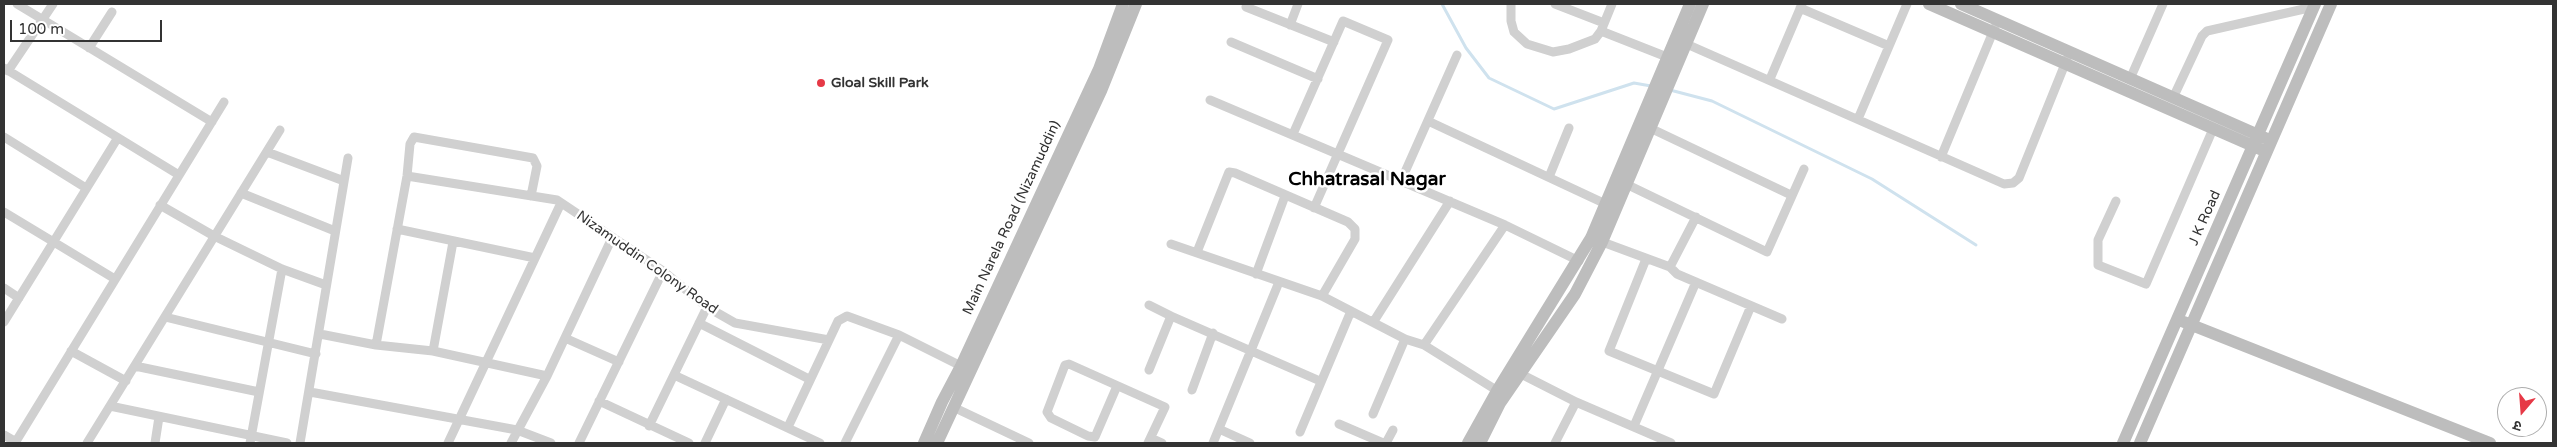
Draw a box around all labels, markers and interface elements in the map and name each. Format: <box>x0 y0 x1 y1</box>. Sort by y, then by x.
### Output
scale bar <box>12 10 165 42</box>
text: 100 m <box>18 20 64 38</box>
place label: Gloal Skill Park <box>831 75 929 91</box>
marker: Gloal Skill Park <box>815 77 827 89</box>
street label: Main Narela Road (Nizamuddin) <box>960 118 1064 318</box>
district label: Chhatrasal Nagar <box>1288 169 1446 191</box>
street label: J K Road <box>2185 188 2225 248</box>
street label: Nizamuddin Colony Road <box>573 208 721 318</box>
north arrow <box>2497 387 2547 437</box>
text: उ <box>2511 416 2524 435</box>

